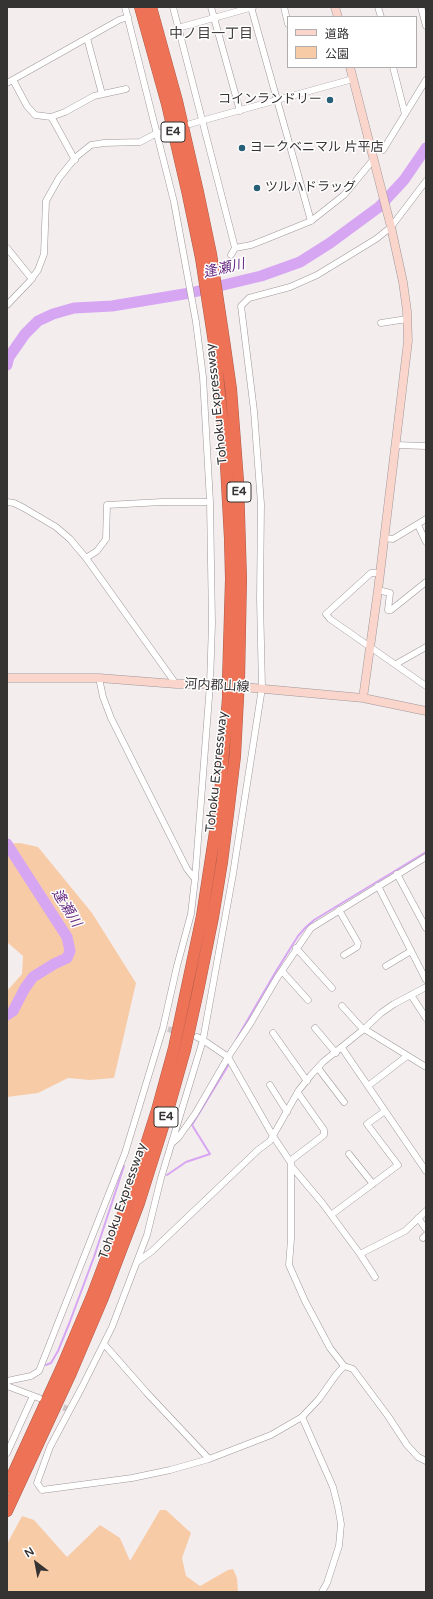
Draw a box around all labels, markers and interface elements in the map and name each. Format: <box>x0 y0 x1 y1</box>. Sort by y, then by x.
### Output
legend <box>287 16 417 68</box>
district label: 中ノ目一丁目 <box>169 26 253 42</box>
text: 道路 <box>325 27 349 41</box>
text: 公園 <box>325 47 349 61</box>
place label: コインランドリー <box>218 92 322 108</box>
marker: コインランドリー <box>325 95 335 105</box>
road number: E4 <box>161 122 185 142</box>
place label: ヨークベニマル 片平店 <box>250 140 383 156</box>
marker: ヨークベニマル 片平店 <box>237 143 247 153</box>
place label: ツルハドラッグ <box>265 180 356 196</box>
marker: ツルハドラッグ <box>252 183 262 193</box>
water label: 逢瀬川 <box>202 256 246 282</box>
street label: Tohoku Expressway <box>203 343 231 465</box>
road number: E4 <box>227 482 251 502</box>
street label: 河内郡山線 <box>184 677 250 695</box>
street label: Tohoku Expressway <box>203 711 231 833</box>
water label: 逢瀬川 <box>48 886 84 930</box>
road number: E4 <box>154 1107 178 1127</box>
street label: Tohoku Expressway <box>96 1141 150 1261</box>
north arrow <box>16 1543 56 1583</box>
text: N <box>22 1545 37 1560</box>

